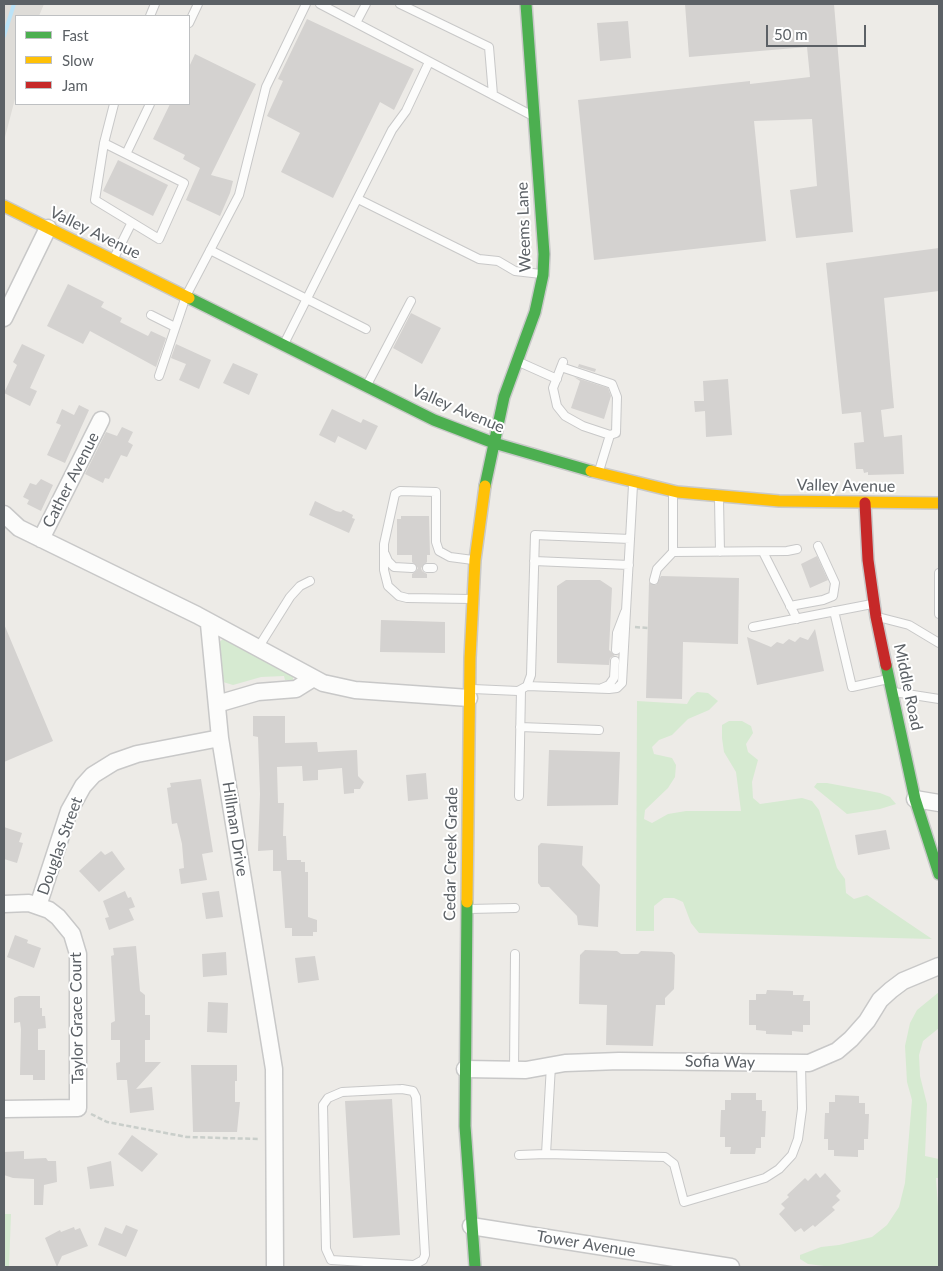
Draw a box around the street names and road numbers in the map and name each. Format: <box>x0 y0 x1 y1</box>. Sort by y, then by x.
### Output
street label: Weems Lane <box>513 182 535 272</box>
street label: Valley Avenue <box>46 203 144 263</box>
street label: Valley Avenue <box>409 381 507 437</box>
street label: Cather Avenue <box>39 429 103 531</box>
street label: Valley Avenue <box>796 476 896 496</box>
street label: Middle Road <box>889 642 927 732</box>
street label: Hillman Drive <box>218 780 252 878</box>
street label: Cedar Creek Grade <box>440 787 462 921</box>
street label: Douglas Street <box>33 794 87 898</box>
street label: Taylor Grace Court <box>66 952 88 1084</box>
street label: Sofia Way <box>685 1052 755 1072</box>
street label: Tower Avenue <box>535 1227 637 1261</box>

